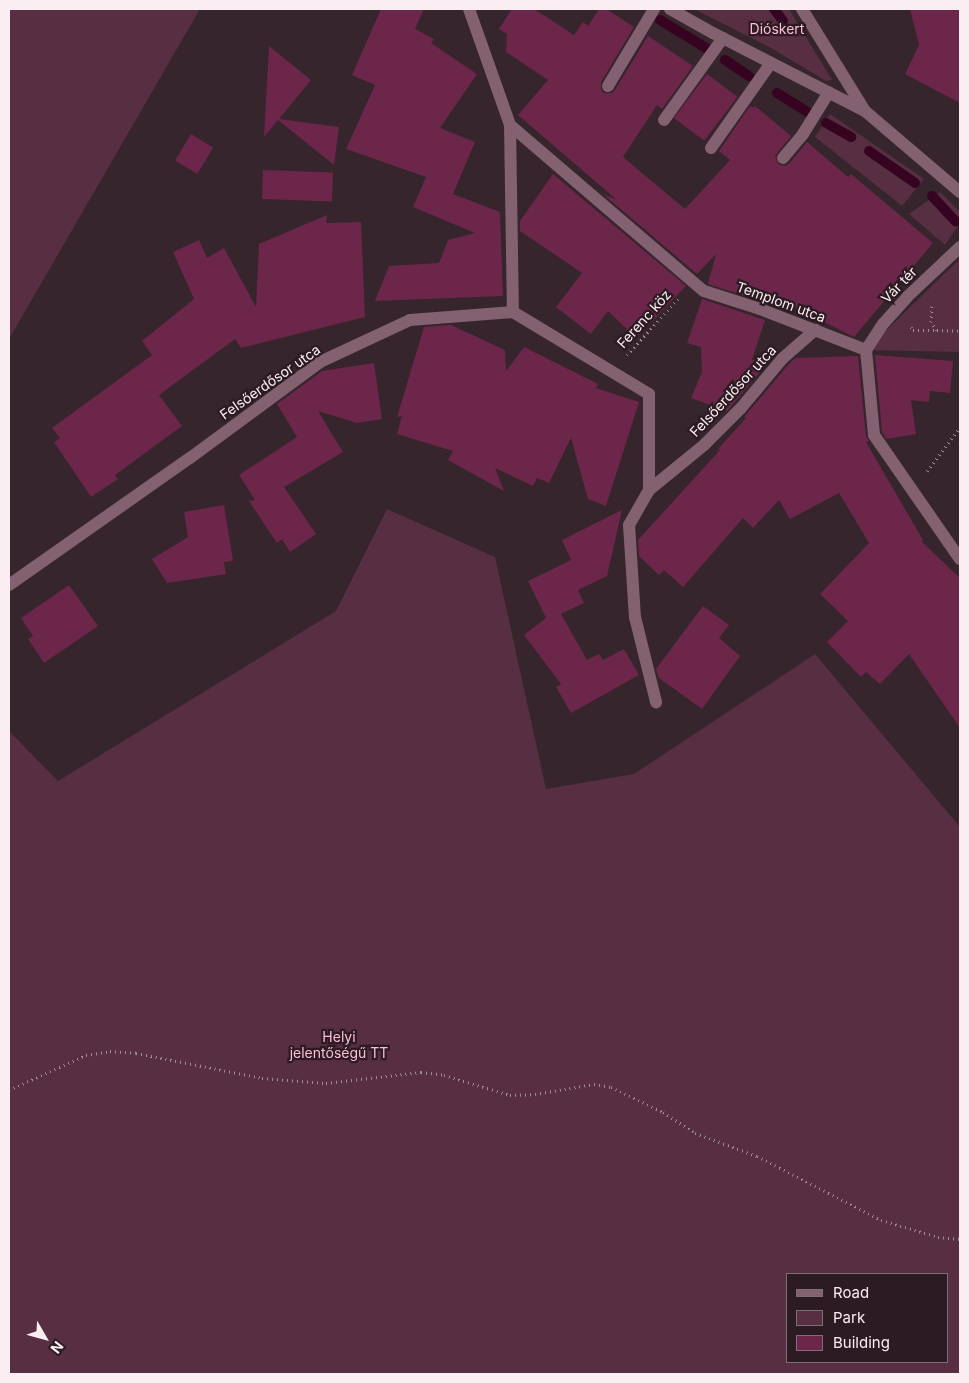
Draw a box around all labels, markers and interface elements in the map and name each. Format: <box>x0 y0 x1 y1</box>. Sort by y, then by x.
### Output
park label: Dióskert <box>750 21 804 37</box>
street label: Vár tér <box>878 263 920 307</box>
street label: Templom utca <box>734 278 828 326</box>
street label: Ferenc köz <box>613 286 675 352</box>
street label: Felsőerdősor utca <box>216 341 324 423</box>
street label: Felsőerdősor utca <box>686 342 780 440</box>
park label: Helyi jelentőségű TT <box>290 1029 388 1062</box>
legend <box>786 1273 949 1363</box>
text: Road <box>833 1283 869 1302</box>
text: Park <box>833 1308 865 1327</box>
north arrow <box>20 1313 70 1363</box>
text: Building <box>833 1333 890 1352</box>
text: N <box>47 1338 67 1357</box>

